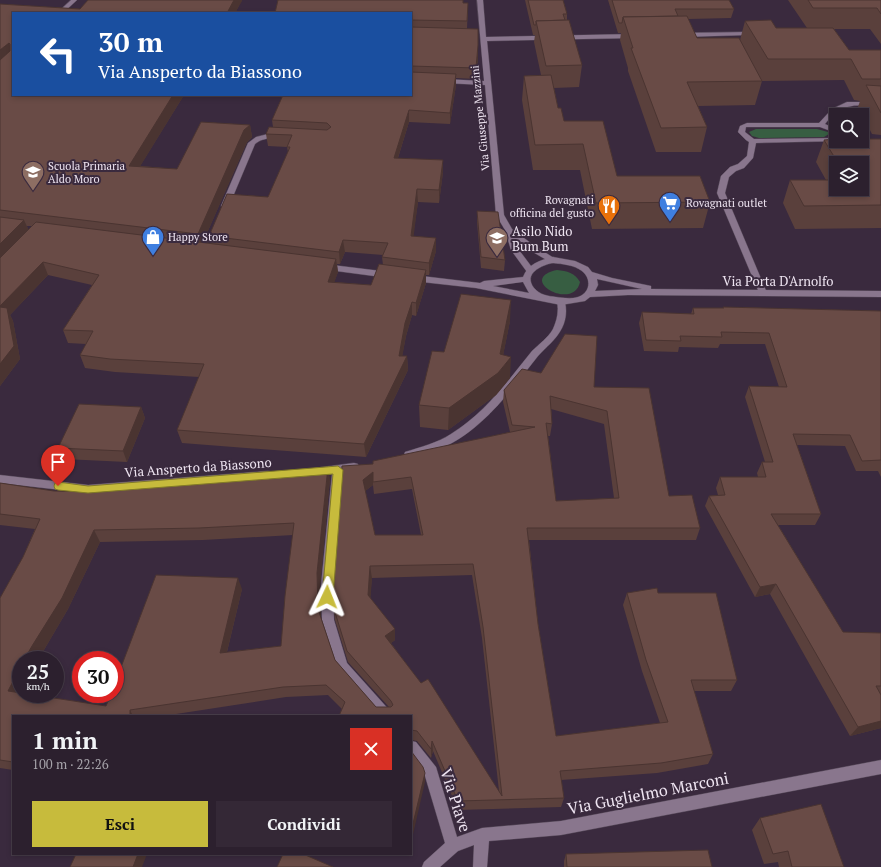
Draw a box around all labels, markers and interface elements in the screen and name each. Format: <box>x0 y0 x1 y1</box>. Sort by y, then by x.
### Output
text: 30 m <box>98 23 163 60</box>
icon: left <box>32 28 84 80</box>
text: Via Ansperto da Biassono <box>98 59 302 83</box>
street label: Via Giuseppe Mazzini <box>468 65 492 171</box>
map controls <box>829 108 869 196</box>
button: search <box>829 108 869 148</box>
button: layers <box>829 156 869 196</box>
school or university icon: Scuola Primaria Aldo Moro <box>20 159 46 192</box>
place label: Scuola Primaria Aldo Moro <box>48 159 126 186</box>
supermarket icon: Rovagnati outlet <box>657 190 683 223</box>
place label: Rovagnati officina del gusto <box>510 193 594 220</box>
restaurant icon: Rovagnati officina del gusto <box>596 193 622 226</box>
place label: Rovagnati outlet <box>686 196 767 210</box>
place label: Asilo Nido Bum Bum <box>512 222 573 255</box>
shop icon: Happy Store <box>140 224 166 257</box>
school or university icon: Asilo Nido Bum Bum <box>484 225 510 258</box>
place label: Happy Store <box>168 230 228 244</box>
street label: Via Porta D'Arnolfo <box>723 272 833 290</box>
pin <box>41 445 75 486</box>
icon: arrive <box>47 451 69 473</box>
street label: Via Ansperto da Biassono <box>124 453 272 481</box>
position arrow <box>306 576 348 618</box>
speed limit sign: 30 <box>72 651 124 703</box>
text: 25 <box>27 658 49 685</box>
text: km/h <box>26 680 50 693</box>
text: 1 min <box>32 724 98 756</box>
button: close <box>350 728 392 770</box>
text: 100 m · 22:26 <box>32 755 109 773</box>
street label: Via Piave <box>435 765 477 835</box>
street label: Via Guglielmo Marconi <box>565 767 731 819</box>
button: Esci <box>32 801 208 847</box>
button: Condividi <box>216 801 392 847</box>

